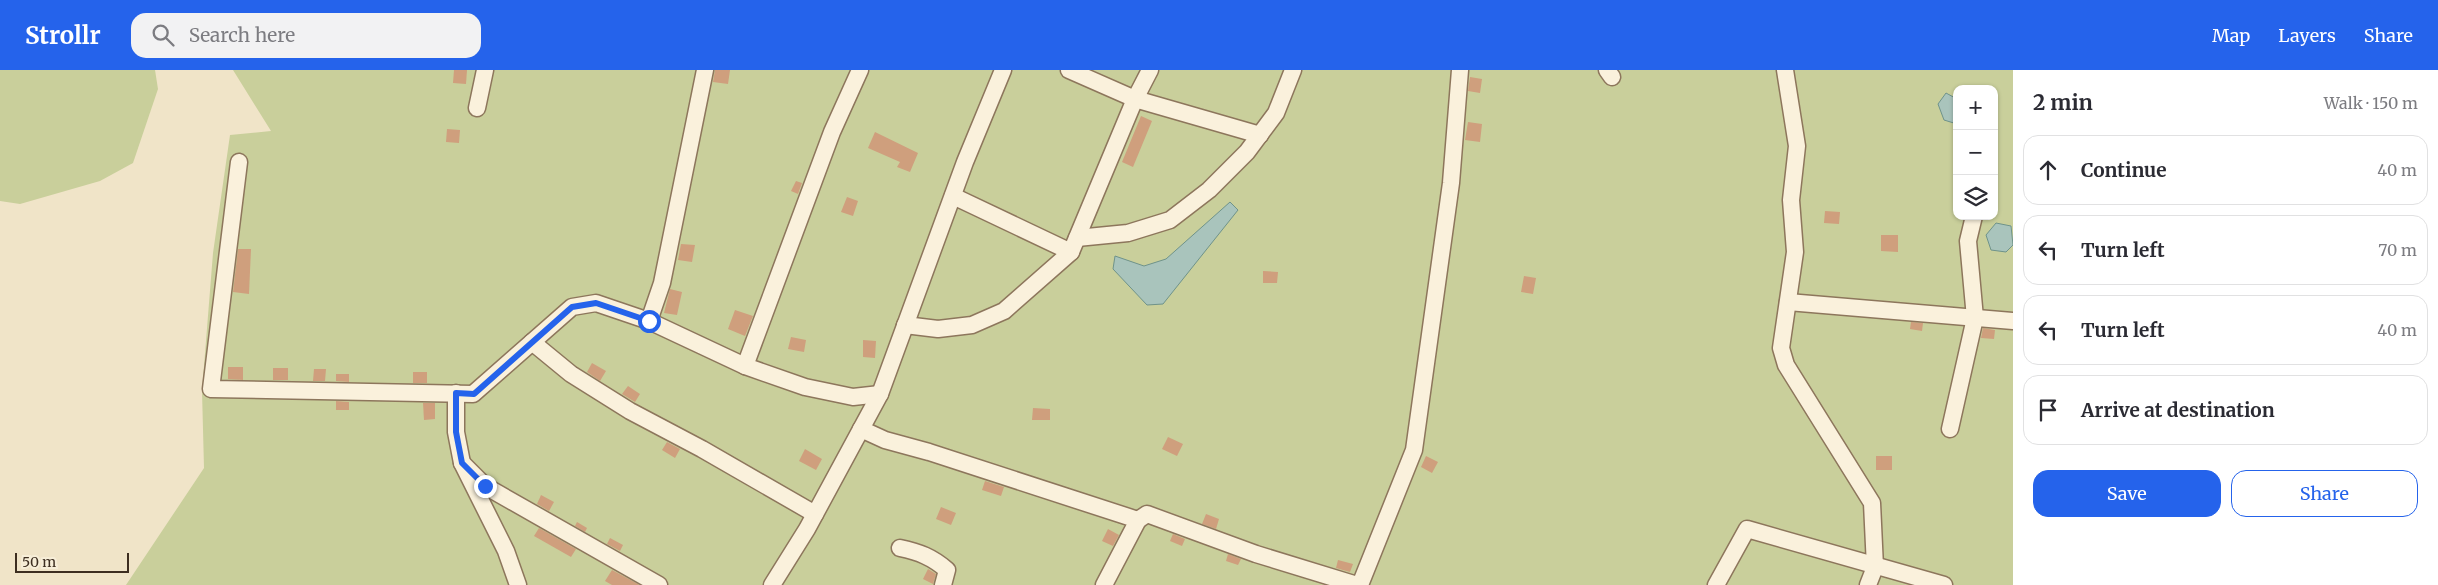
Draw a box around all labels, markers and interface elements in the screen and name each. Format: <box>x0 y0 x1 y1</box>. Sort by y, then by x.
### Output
search box <box>131 13 481 58</box>
text: Strollr <box>25 20 101 51</box>
icon: search <box>149 21 177 49</box>
text: Search here <box>189 23 295 47</box>
text: Map <box>2212 24 2250 47</box>
text: Layers <box>2278 24 2336 47</box>
text: Share <box>2364 24 2413 47</box>
map controls <box>1953 85 1998 220</box>
button: + <box>1953 85 1998 130</box>
text: 2 min <box>2033 89 2093 116</box>
text: Walk · 150 m <box>2324 93 2418 113</box>
button: − <box>1953 130 1998 175</box>
icon: ahead <box>2034 156 2062 184</box>
text: Continue <box>2081 158 2167 182</box>
text: 40 m <box>2377 160 2417 180</box>
button: layers <box>1953 175 1998 220</box>
icon: left <box>2034 236 2062 264</box>
text: Turn left <box>2081 238 2165 262</box>
text: 70 m <box>2378 240 2417 260</box>
route start <box>638 310 661 333</box>
icon: left <box>2034 316 2062 344</box>
text: Turn left <box>2081 318 2165 342</box>
text: 40 m <box>2377 320 2417 340</box>
icon: arrive <box>2034 396 2062 424</box>
text: Arrive at destination <box>2081 398 2275 422</box>
button: Save <box>2033 470 2221 517</box>
button: Share <box>2231 470 2418 517</box>
route end <box>474 475 497 498</box>
scale bar <box>15 550 129 573</box>
text: 50 m <box>22 553 56 571</box>

